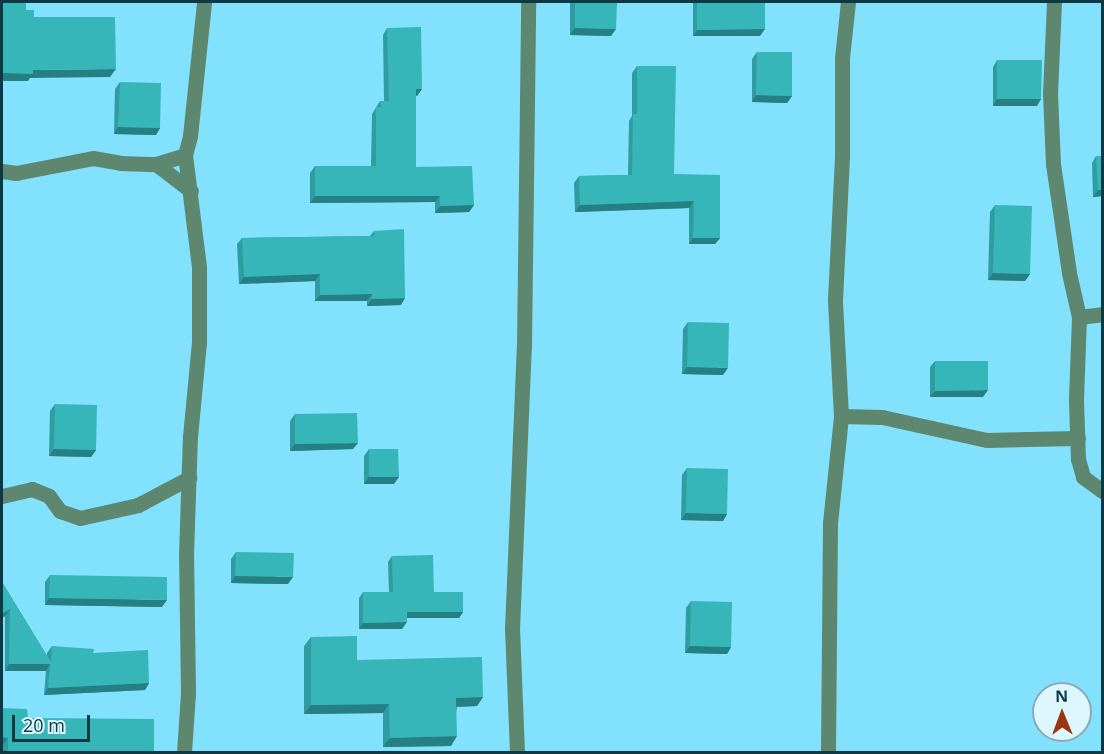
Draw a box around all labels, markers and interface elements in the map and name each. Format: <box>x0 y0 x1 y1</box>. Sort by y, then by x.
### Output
north arrow <box>1032 682 1092 742</box>
text: N <box>1055 685 1068 707</box>
scale bar <box>15 703 93 741</box>
text: 20 m <box>23 713 65 737</box>

